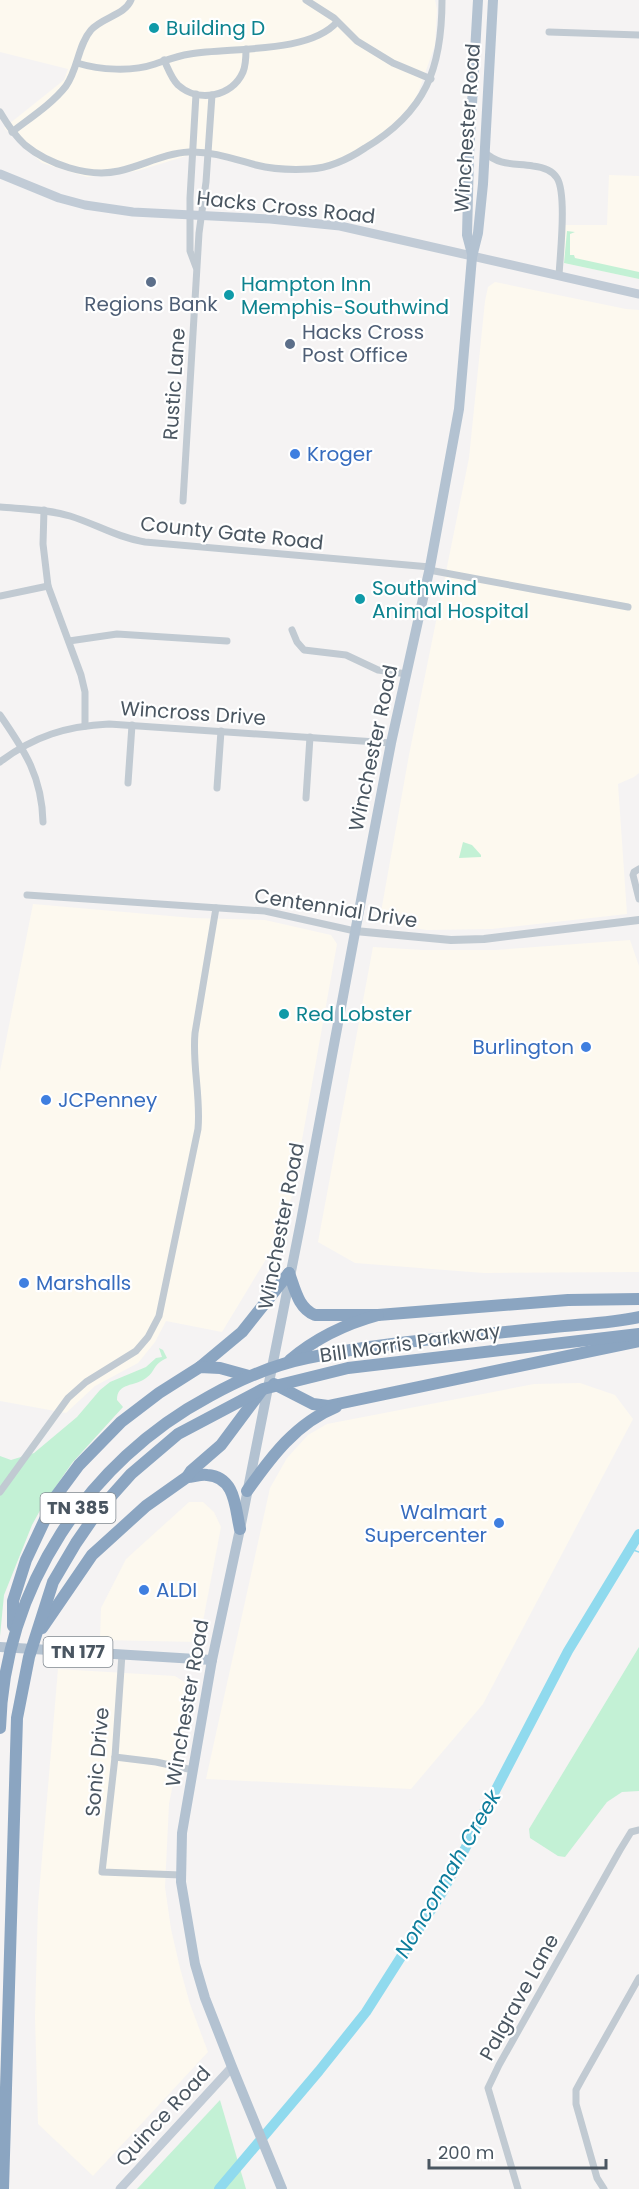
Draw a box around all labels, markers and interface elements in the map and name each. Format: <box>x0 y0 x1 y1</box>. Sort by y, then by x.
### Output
place label: Building D <box>166 14 265 42</box>
marker: Building D <box>147 21 161 35</box>
street label: Winchester Road <box>447 42 487 214</box>
street label: Hacks Cross Road <box>195 184 377 230</box>
place label: Hampton Inn Memphis-Southwind <box>241 270 449 321</box>
marker: Regions Bank <box>144 275 158 289</box>
marker: Hampton Inn Memphis-Southwind <box>222 288 236 302</box>
place label: Regions Bank <box>84 290 218 318</box>
place label: Hacks Cross Post Office <box>302 318 424 369</box>
street label: Rustic Lane <box>156 327 192 441</box>
marker: Hacks Cross Post Office <box>283 337 297 351</box>
place label: Kroger <box>307 440 373 468</box>
marker: Kroger <box>288 447 302 461</box>
street label: County Gate Road <box>139 509 325 557</box>
place label: Southwind Animal Hospital <box>372 574 529 625</box>
marker: Southwind Animal Hospital <box>353 592 367 606</box>
street label: Winchester Road <box>342 662 404 834</box>
street label: Wincross Drive <box>119 694 267 732</box>
street label: Centennial Drive <box>252 881 420 935</box>
place label: Red Lobster <box>296 1000 412 1028</box>
marker: Red Lobster <box>277 1007 291 1021</box>
place label: Burlington <box>472 1033 574 1061</box>
marker: Burlington <box>579 1040 593 1054</box>
place label: JCPenney <box>58 1086 157 1114</box>
marker: JCPenney <box>39 1093 53 1107</box>
street label: Winchester Road <box>251 1140 311 1312</box>
place label: Marshalls <box>36 1269 131 1297</box>
marker: Marshalls <box>17 1276 31 1290</box>
street label: Bill Morris Parkway <box>318 1316 502 1370</box>
road number: TN 385 <box>40 1493 116 1523</box>
place label: Walmart Supercenter <box>365 1498 487 1549</box>
marker: Walmart Supercenter <box>492 1516 506 1530</box>
place label: ALDI <box>156 1576 197 1604</box>
marker: ALDI <box>137 1583 151 1597</box>
street label: Winchester Road <box>158 1617 216 1789</box>
road number: TN 177 <box>44 1637 112 1667</box>
street label: Sonic Drive <box>78 1706 116 1818</box>
water label: Nonconnah Creek <box>388 1783 508 1963</box>
street label: Palgrave Lane <box>473 1929 565 2065</box>
street label: Quince Road <box>109 2060 217 2172</box>
scale bar <box>429 2132 606 2170</box>
text: 200 m <box>438 2140 494 2165</box>

